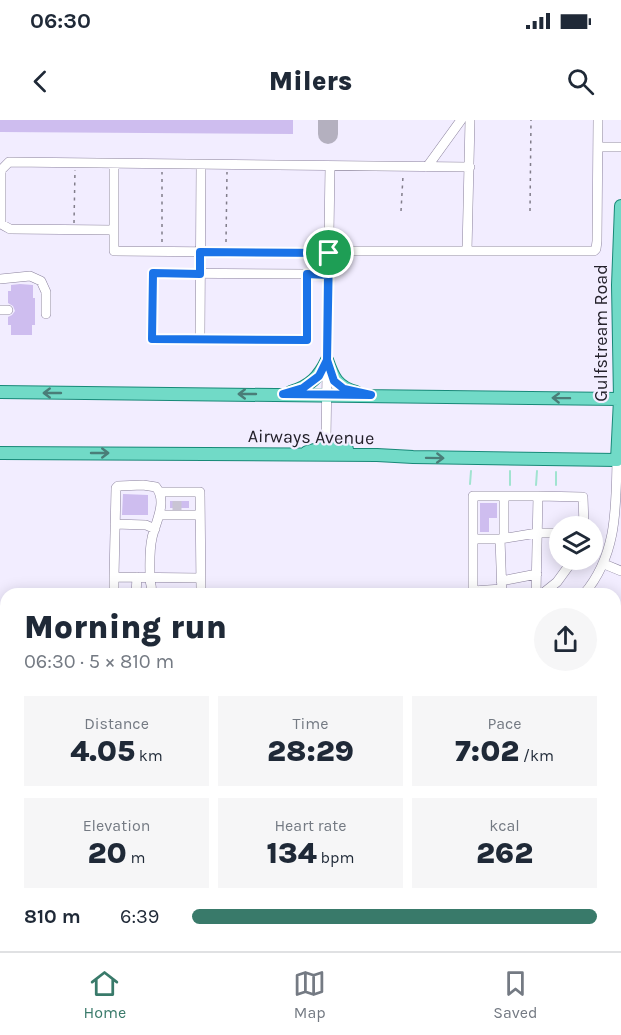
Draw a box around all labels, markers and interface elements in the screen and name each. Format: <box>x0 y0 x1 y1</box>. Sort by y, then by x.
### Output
text: 06:30 <box>30 8 91 34</box>
icon: back <box>24 65 57 98</box>
text: Milers <box>269 65 352 97</box>
icon: search <box>564 65 597 98</box>
pin <box>303 227 354 278</box>
icon: arrive <box>312 236 345 269</box>
street label: Gulfstream Road <box>590 264 612 402</box>
one-way arrow <box>43 387 63 399</box>
one-way arrow <box>238 388 258 400</box>
one-way arrow <box>552 392 572 404</box>
street label: Airways Avenue <box>248 425 374 449</box>
one-way arrow <box>90 447 110 459</box>
one-way arrow <box>425 452 445 464</box>
map controls <box>549 516 603 570</box>
button: layers <box>549 516 603 570</box>
text: Morning run <box>24 608 227 646</box>
button: share <box>534 608 597 671</box>
text: 06:30 · 5 × 810 m <box>24 650 174 673</box>
text: Distance <box>84 714 149 733</box>
text: Time <box>293 714 328 733</box>
text: Pace <box>487 714 522 733</box>
text: 4.05 <box>70 733 135 769</box>
text: 28:29 <box>267 733 354 769</box>
text: 7:02 <box>455 733 519 769</box>
text: km <box>135 746 163 765</box>
text: /km <box>519 746 554 765</box>
text: Elevation <box>83 816 150 835</box>
text: Heart rate <box>274 816 347 835</box>
text: kcal <box>489 816 520 835</box>
text: 20 <box>88 835 127 871</box>
text: 134 <box>267 835 317 871</box>
text: 262 <box>476 835 533 871</box>
text: m <box>127 848 145 867</box>
text: bpm <box>317 848 354 867</box>
text: 810 m <box>24 905 81 928</box>
text: 6:39 <box>120 905 159 928</box>
tab: Home <box>84 967 126 1022</box>
tab: Map <box>293 967 326 1022</box>
tab: Saved <box>493 967 537 1022</box>

